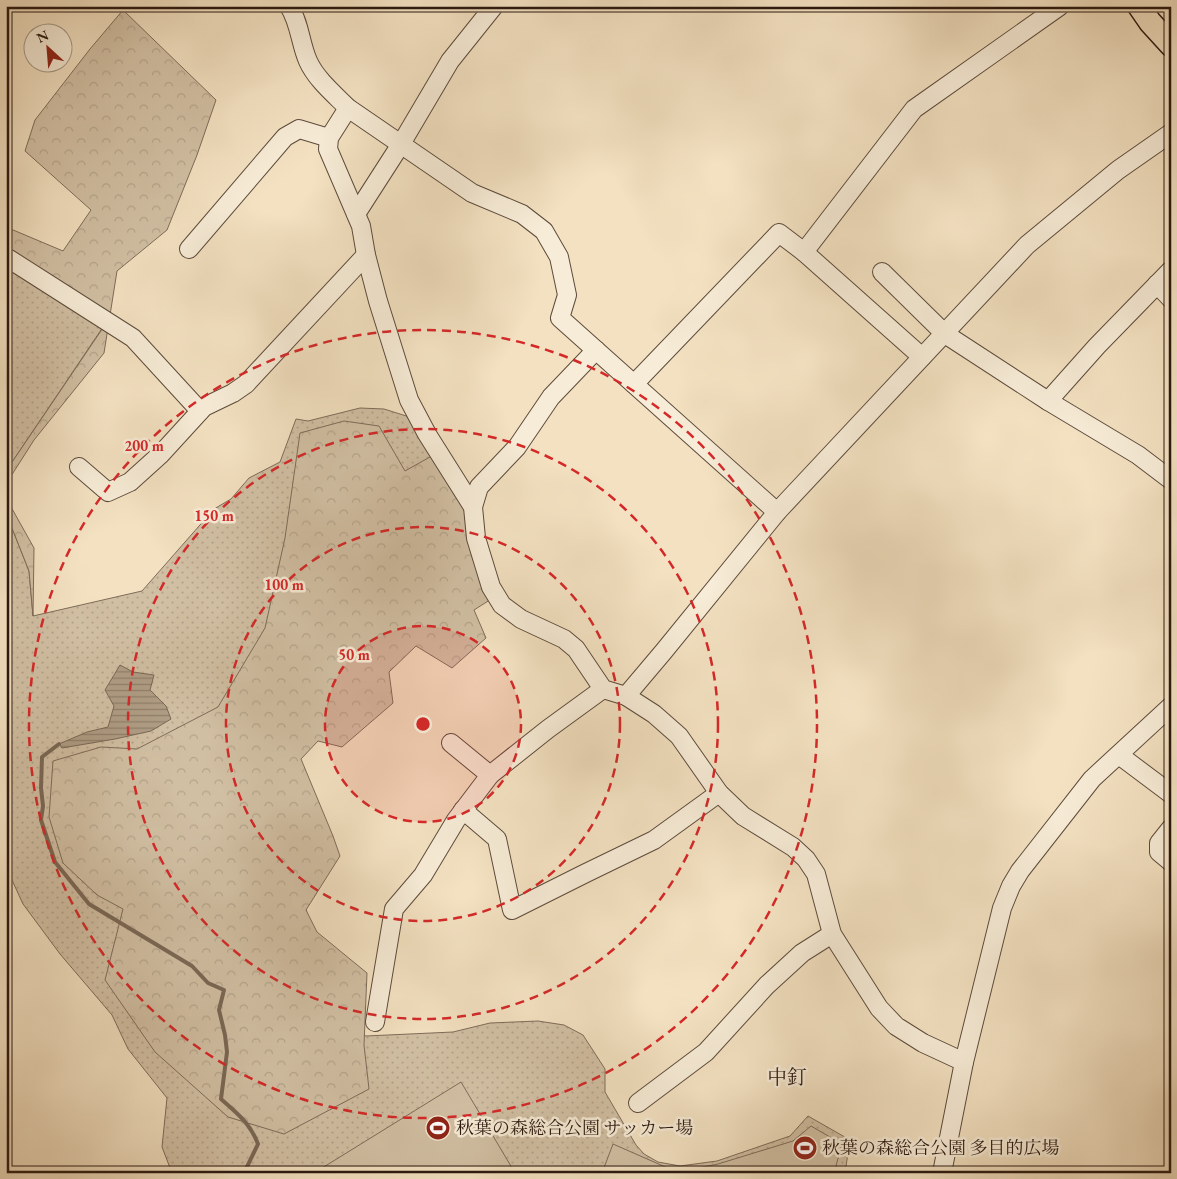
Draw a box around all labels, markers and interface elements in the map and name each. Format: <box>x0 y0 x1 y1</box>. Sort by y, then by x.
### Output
north arrow <box>22 22 72 72</box>
text: N <box>33 25 52 47</box>
text: 200 m <box>124 436 164 455</box>
text: 150 m <box>194 506 234 525</box>
text: 100 m <box>264 575 304 594</box>
text: 50 m <box>338 645 370 664</box>
centre of rings <box>414 715 432 733</box>
district label: 中釘 <box>767 1064 807 1090</box>
sports icon: 秋葉の森総合公園 サッカー場 <box>425 1115 451 1141</box>
place label: 秋葉の森総合公園 サッカー場 <box>456 1116 693 1139</box>
sports icon: 秋葉の森総合公園 多目的広場 <box>792 1135 818 1161</box>
place label: 秋葉の森総合公園 多目的広場 <box>822 1136 1060 1159</box>

